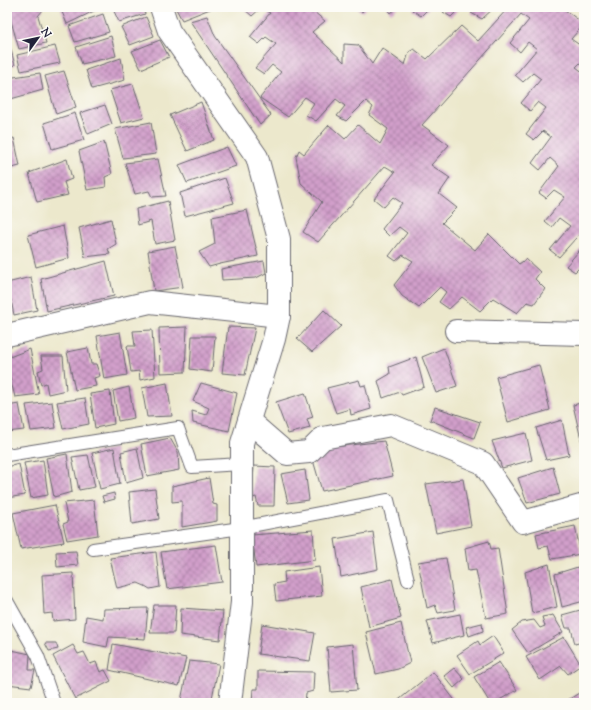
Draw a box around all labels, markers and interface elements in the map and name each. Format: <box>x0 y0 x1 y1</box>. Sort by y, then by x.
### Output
north arrow <box>18 18 58 58</box>
text: N <box>36 24 55 41</box>

